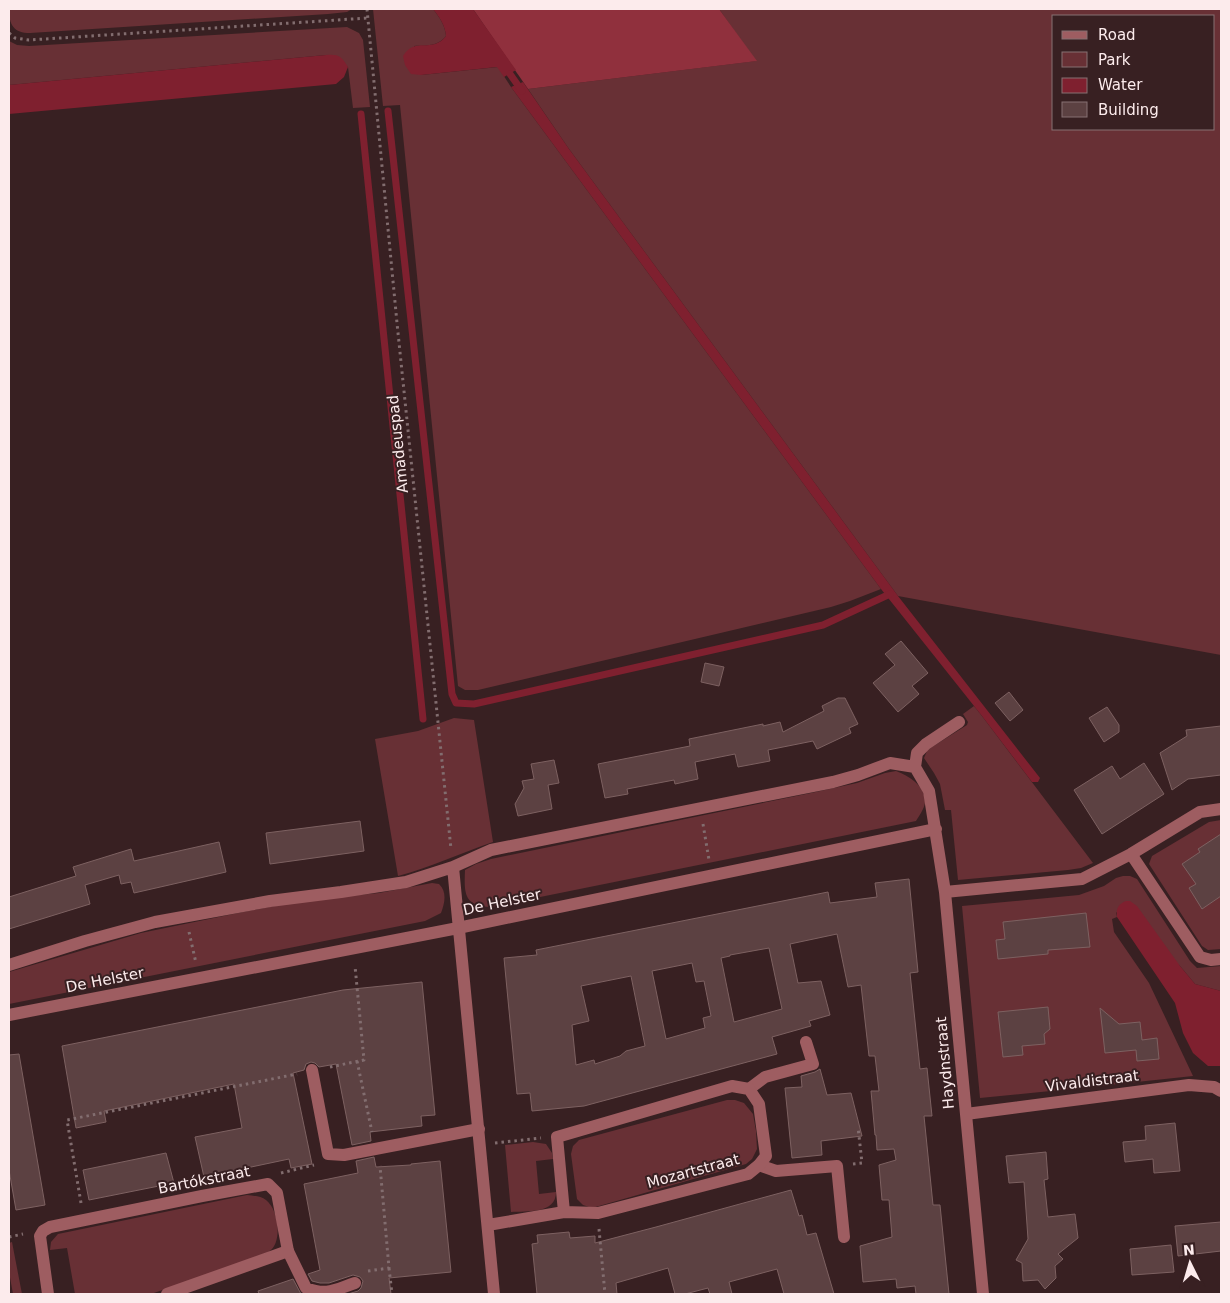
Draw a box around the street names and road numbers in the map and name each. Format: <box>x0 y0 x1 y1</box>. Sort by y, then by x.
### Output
street label: Amadeuspad <box>384 394 412 494</box>
street label: De Helster <box>461 885 543 919</box>
street label: De Helster <box>64 963 146 996</box>
street label: Haydnstraat <box>932 1016 958 1110</box>
street label: Vivaldistraat <box>1044 1066 1140 1096</box>
street label: Mozartstraat <box>645 1150 741 1192</box>
street label: Bartókstraat <box>156 1162 252 1198</box>

